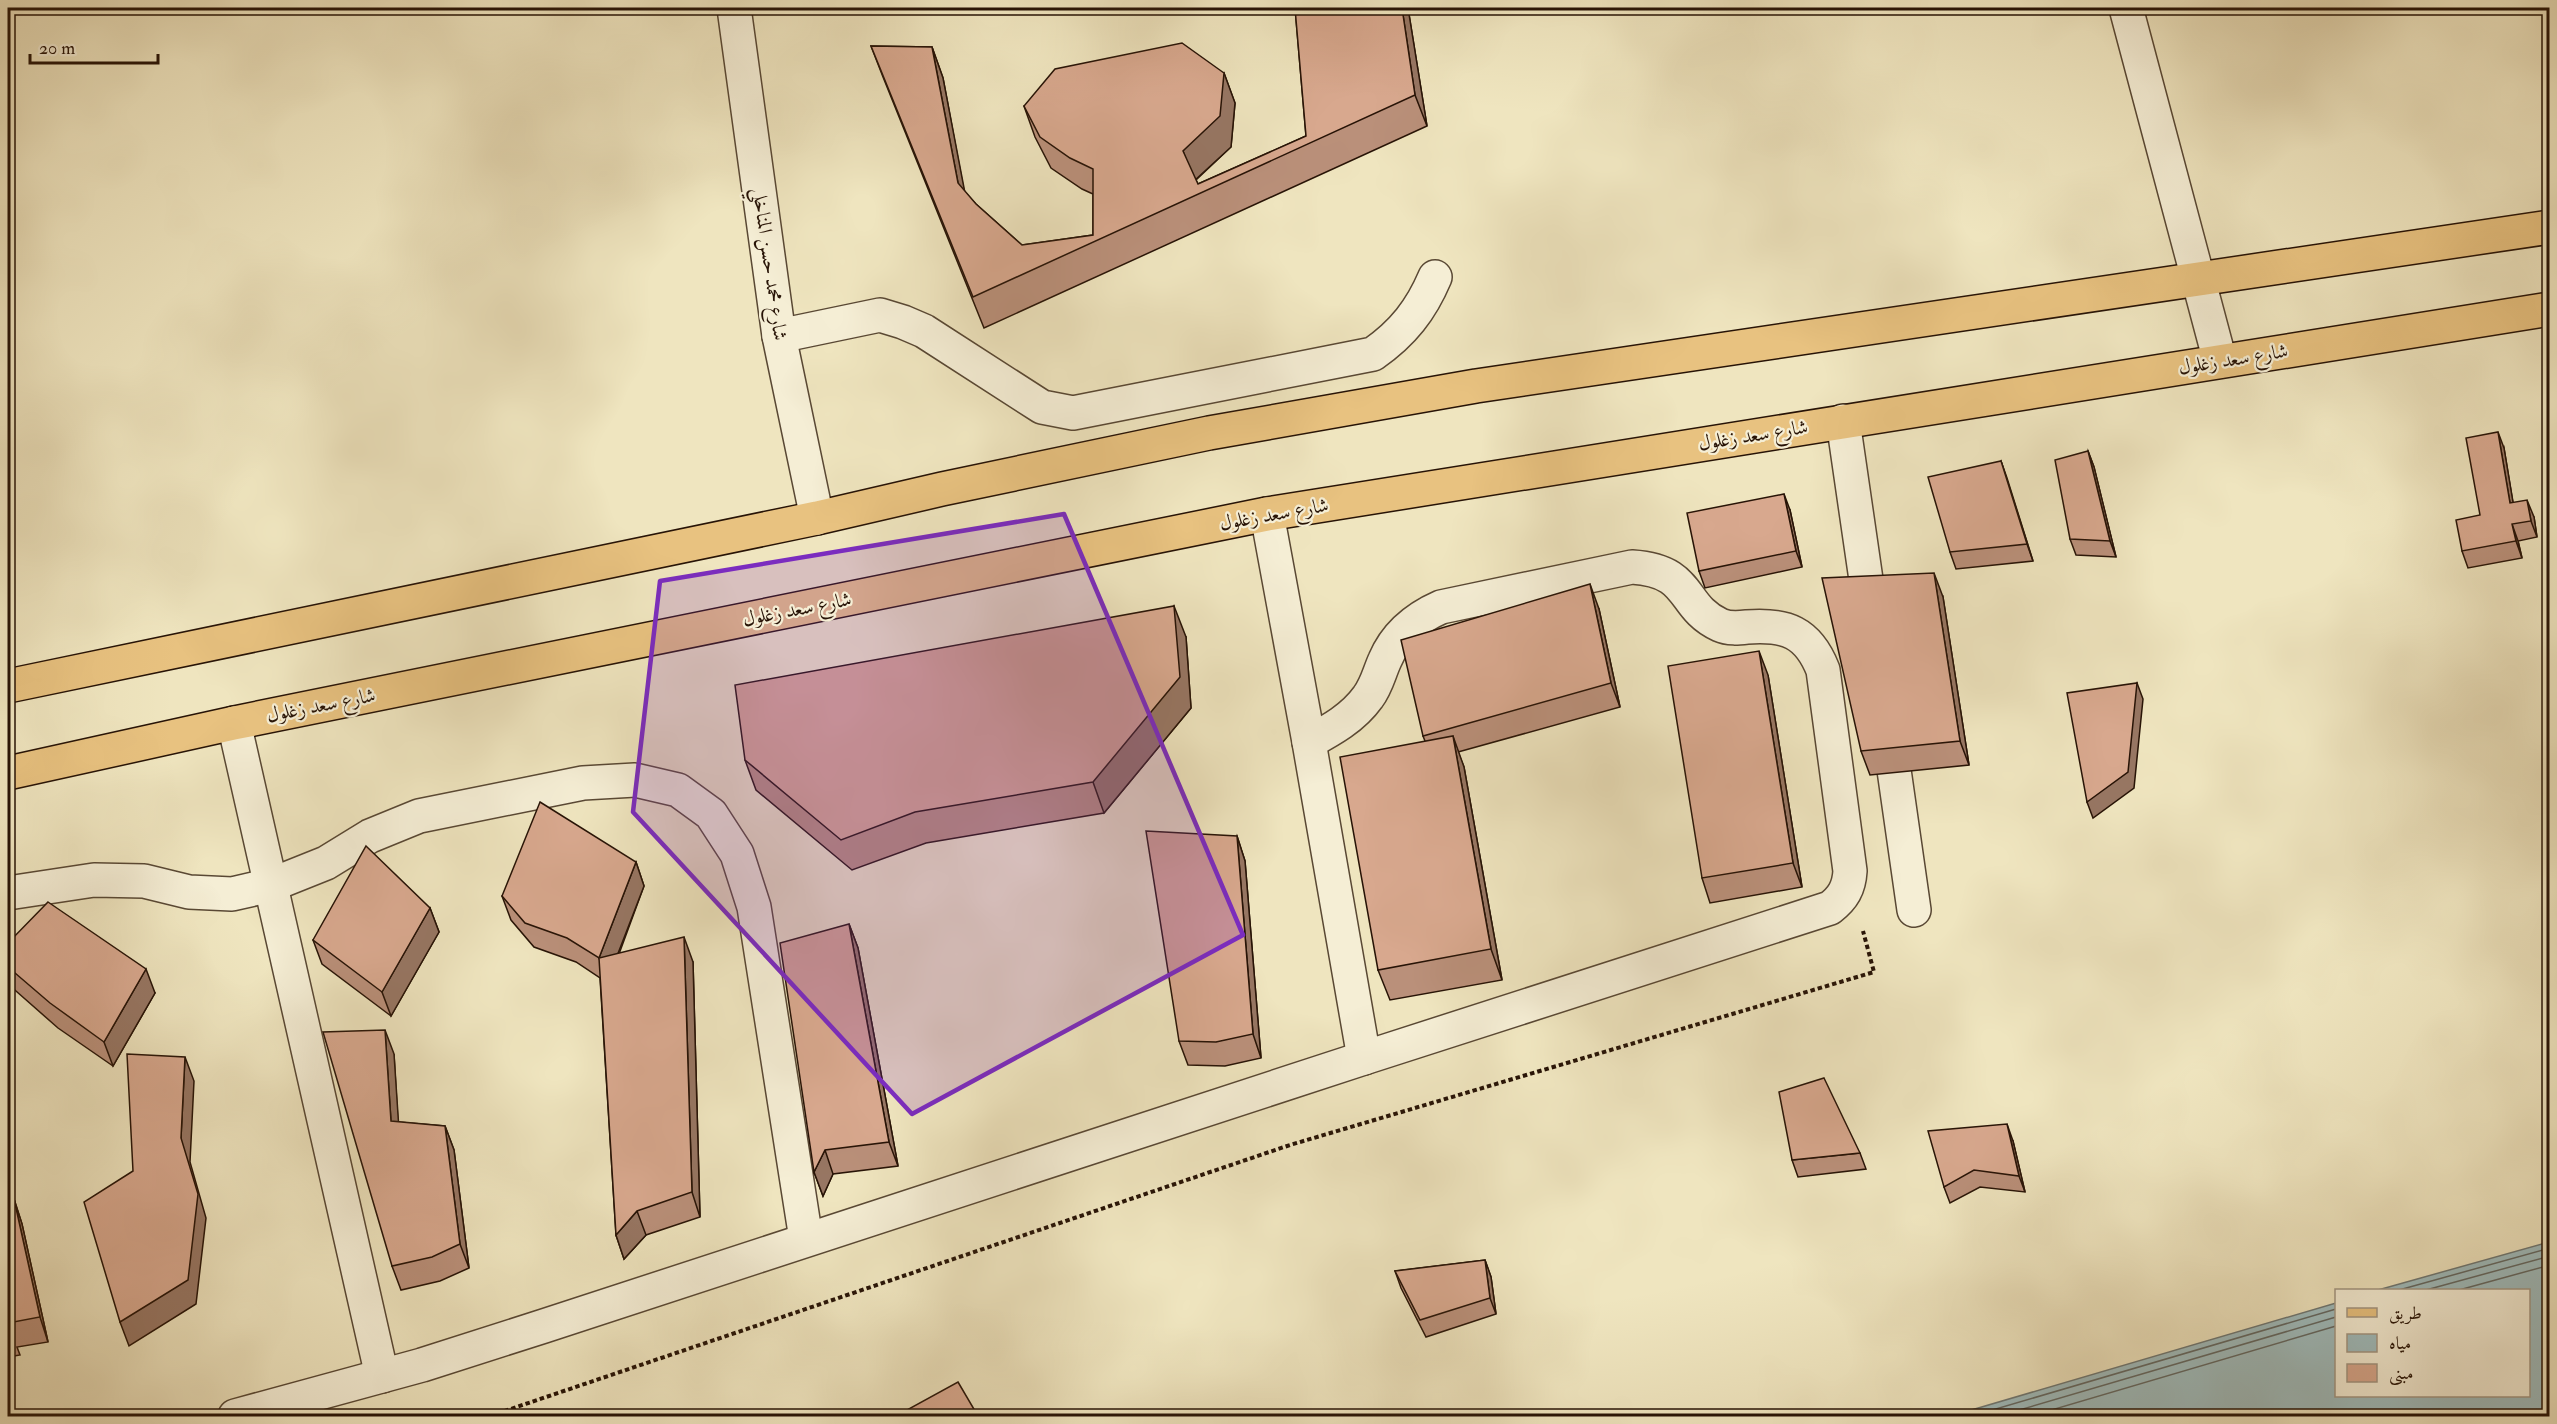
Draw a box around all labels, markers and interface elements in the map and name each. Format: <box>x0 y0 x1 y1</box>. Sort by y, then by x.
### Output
scale bar <box>30 27 158 65</box>
text: 20 m <box>39 37 75 60</box>
street label: شارع محمد حسن المناخلي <box>740 186 793 343</box>
street label: شارع سعد زغلول <box>2176 338 2290 385</box>
street label: شارع سعد زغلول <box>1696 414 1810 461</box>
street label: شارع سعد زغلول <box>1217 492 1331 541</box>
street label: شارع سعد زغلول <box>740 586 855 637</box>
street label: شارع سعد زغلول <box>264 682 379 733</box>
legend <box>2335 1289 2530 1397</box>
text: طريق <box>2389 1302 2422 1325</box>
text: مياه <box>2389 1332 2411 1355</box>
text: مبنى <box>2389 1362 2414 1386</box>

